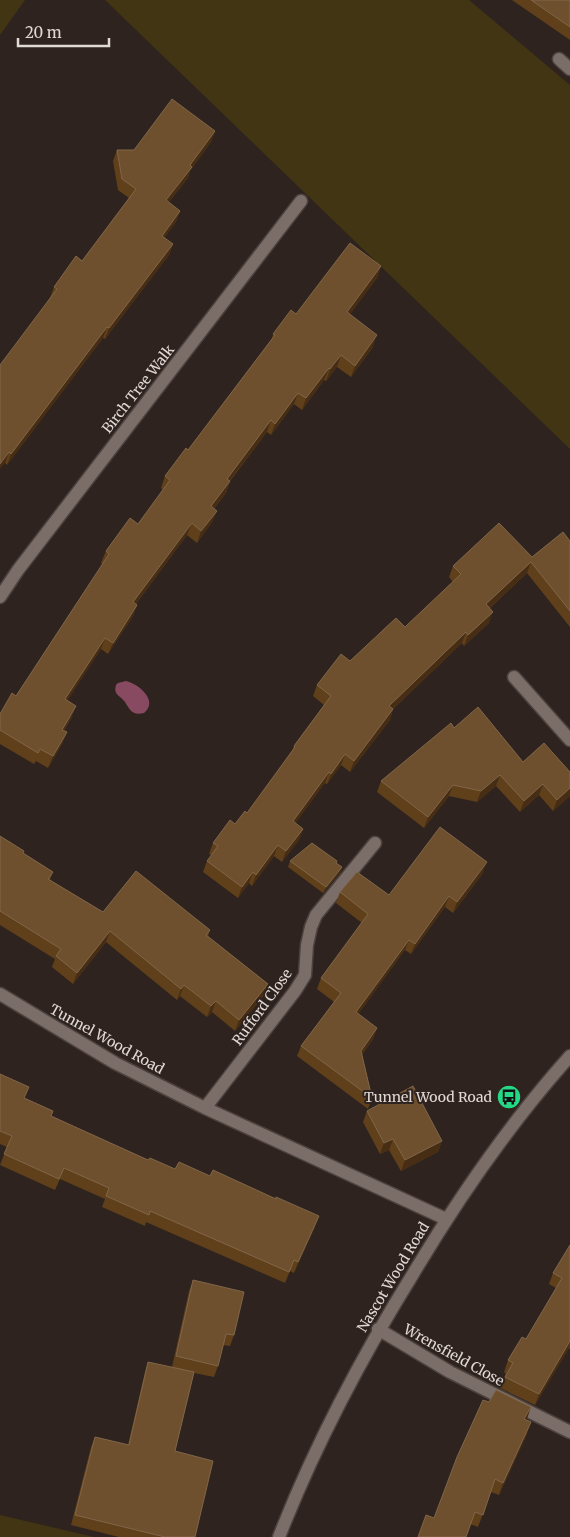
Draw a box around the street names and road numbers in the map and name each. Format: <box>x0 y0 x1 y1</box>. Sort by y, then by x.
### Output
street label: Birch Tree Walk <box>98 341 178 437</box>
street label: Rufford Close <box>228 965 296 1049</box>
street label: Tunnel Wood Road <box>47 1000 168 1078</box>
street label: Nascot Wood Road <box>353 1218 433 1335</box>
street label: Wrensfield Close <box>400 1320 507 1390</box>

